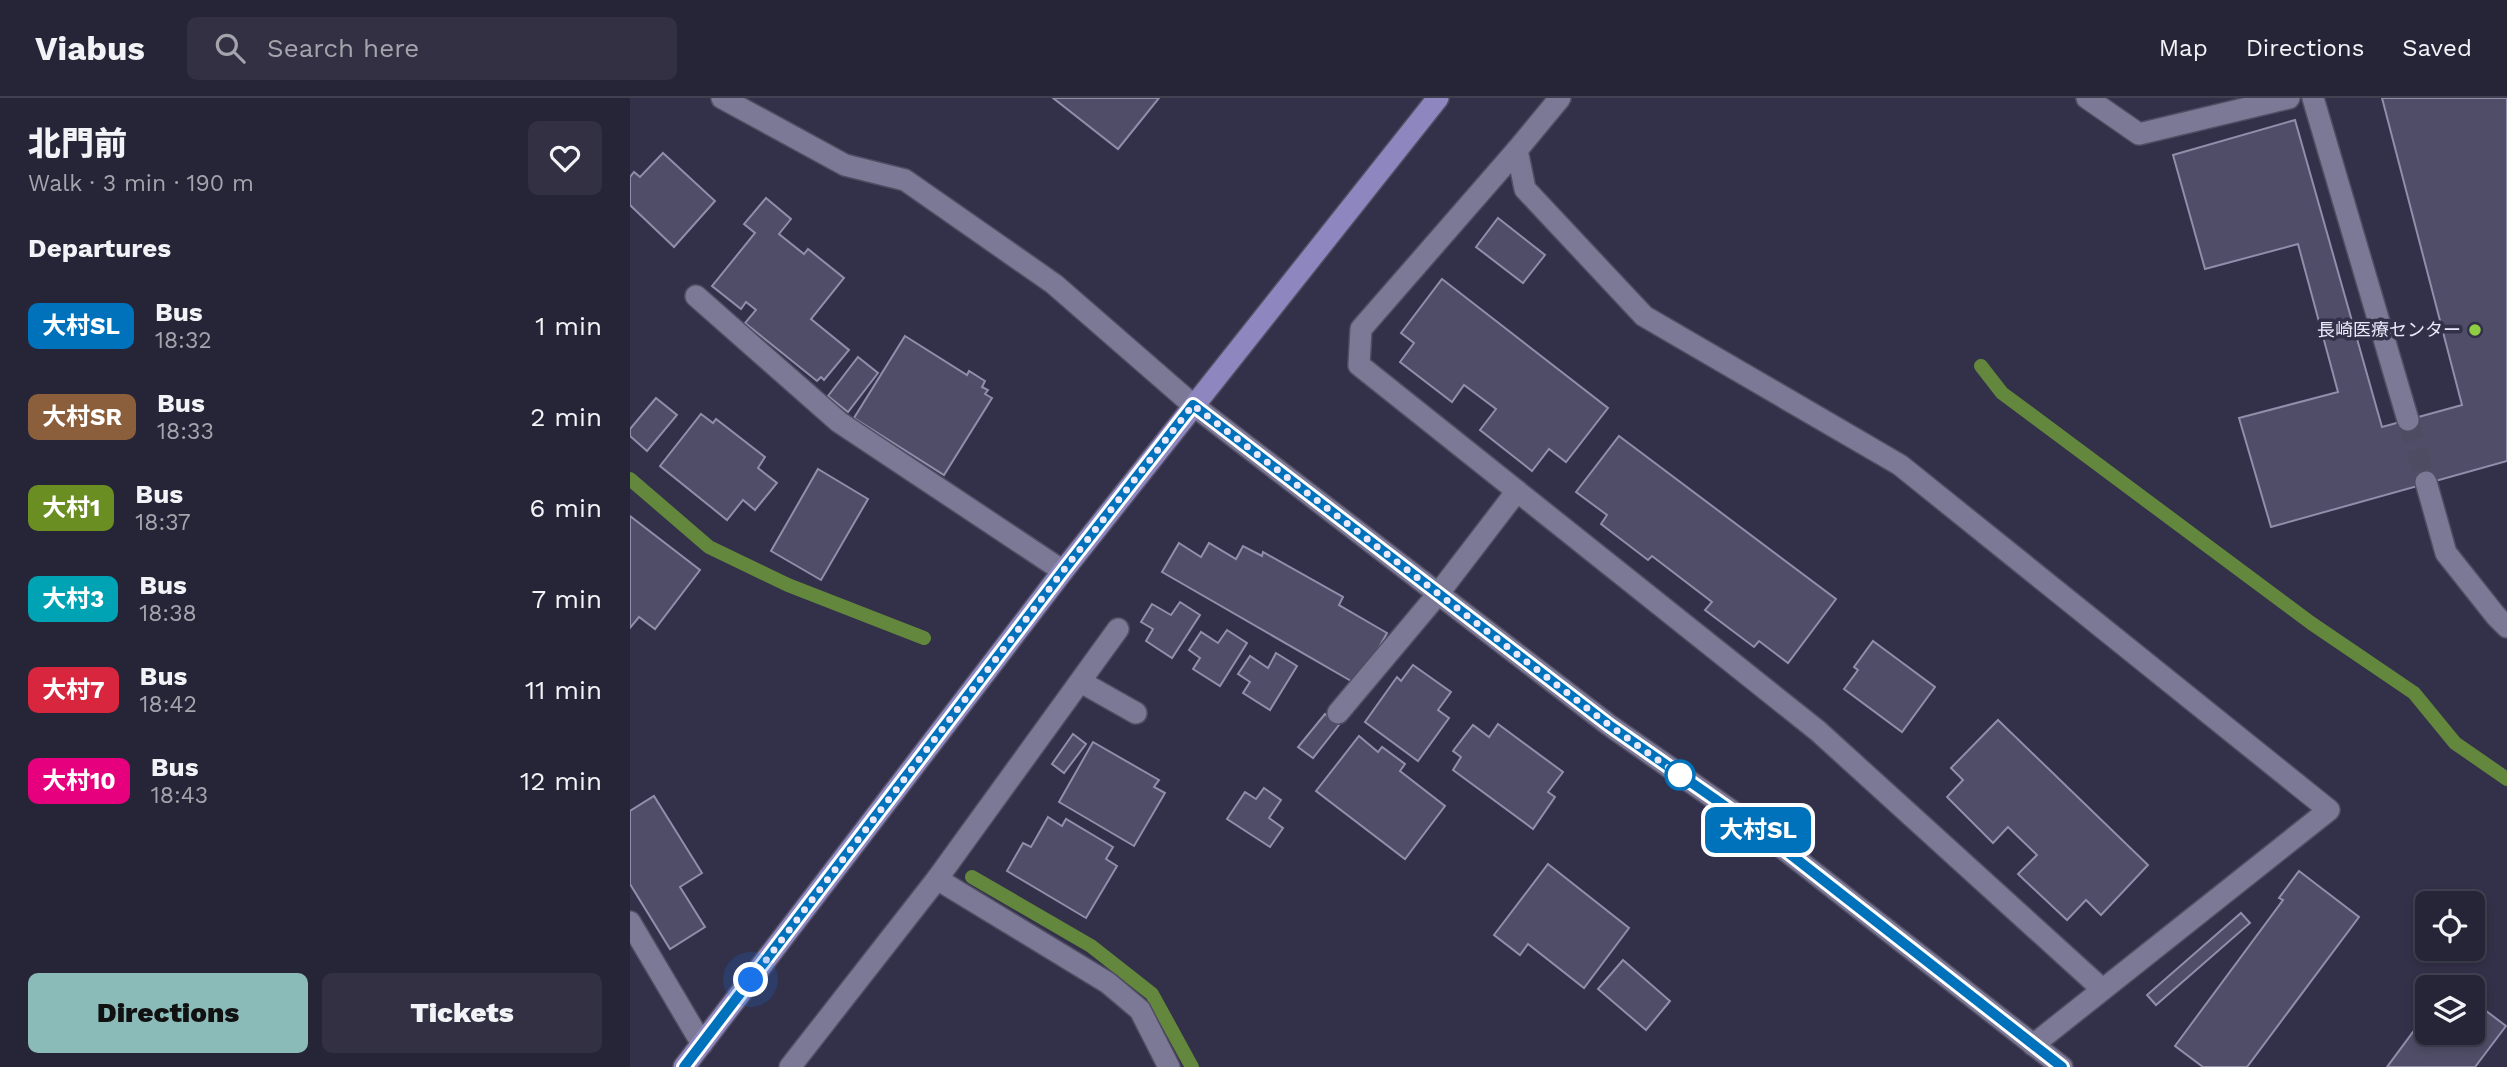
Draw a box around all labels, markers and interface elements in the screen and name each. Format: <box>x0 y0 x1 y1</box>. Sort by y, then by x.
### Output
search box <box>187 17 677 80</box>
text: Viabus <box>35 29 145 68</box>
icon: search <box>211 29 249 67</box>
text: Search here <box>267 33 419 63</box>
text: Map <box>2159 34 2208 62</box>
text: Directions <box>2246 34 2364 62</box>
text: Saved <box>2402 34 2472 62</box>
button: heart <box>528 121 602 195</box>
text: 北門前 <box>28 124 127 163</box>
text: Walk · 3 min · 190 m <box>28 170 254 197</box>
text: Departures <box>28 233 171 263</box>
text: Bus <box>155 297 203 327</box>
text: 1 min <box>535 311 602 341</box>
text: 大村SL <box>42 312 120 340</box>
place label: 長崎医療センター <box>2317 319 2461 340</box>
marker: 長崎医療センター <box>2467 322 2483 338</box>
text: 18:32 <box>155 327 212 354</box>
text: Bus <box>157 388 205 418</box>
text: 2 min <box>530 402 602 432</box>
text: 大村SR <box>42 403 122 431</box>
text: 18:33 <box>157 418 214 445</box>
text: Bus <box>135 479 183 509</box>
text: 6 min <box>530 493 602 523</box>
text: 大村1 <box>42 494 100 522</box>
text: 18:37 <box>135 509 191 536</box>
text: Bus <box>139 570 187 600</box>
text: 7 min <box>532 584 602 614</box>
text: 大村3 <box>42 585 104 613</box>
text: 18:38 <box>139 600 197 627</box>
text: Bus <box>140 661 187 691</box>
text: 11 min <box>525 675 602 705</box>
text: 大村7 <box>42 676 105 704</box>
text: 18:42 <box>140 691 197 718</box>
text: Bus <box>151 752 199 782</box>
unlabelled marker <box>1665 760 1695 790</box>
text: 12 min <box>520 766 602 796</box>
text: 大村10 <box>42 767 116 795</box>
text: 18:43 <box>151 782 208 809</box>
line badge: 大村SL <box>1709 807 1807 853</box>
text: 大村SL <box>1719 816 1797 844</box>
map controls <box>2415 891 2485 1045</box>
button: locate <box>2415 891 2485 961</box>
your location <box>733 962 768 997</box>
button: Directions <box>28 973 308 1053</box>
button: Tickets <box>322 973 602 1053</box>
button: layers <box>2415 975 2485 1045</box>

